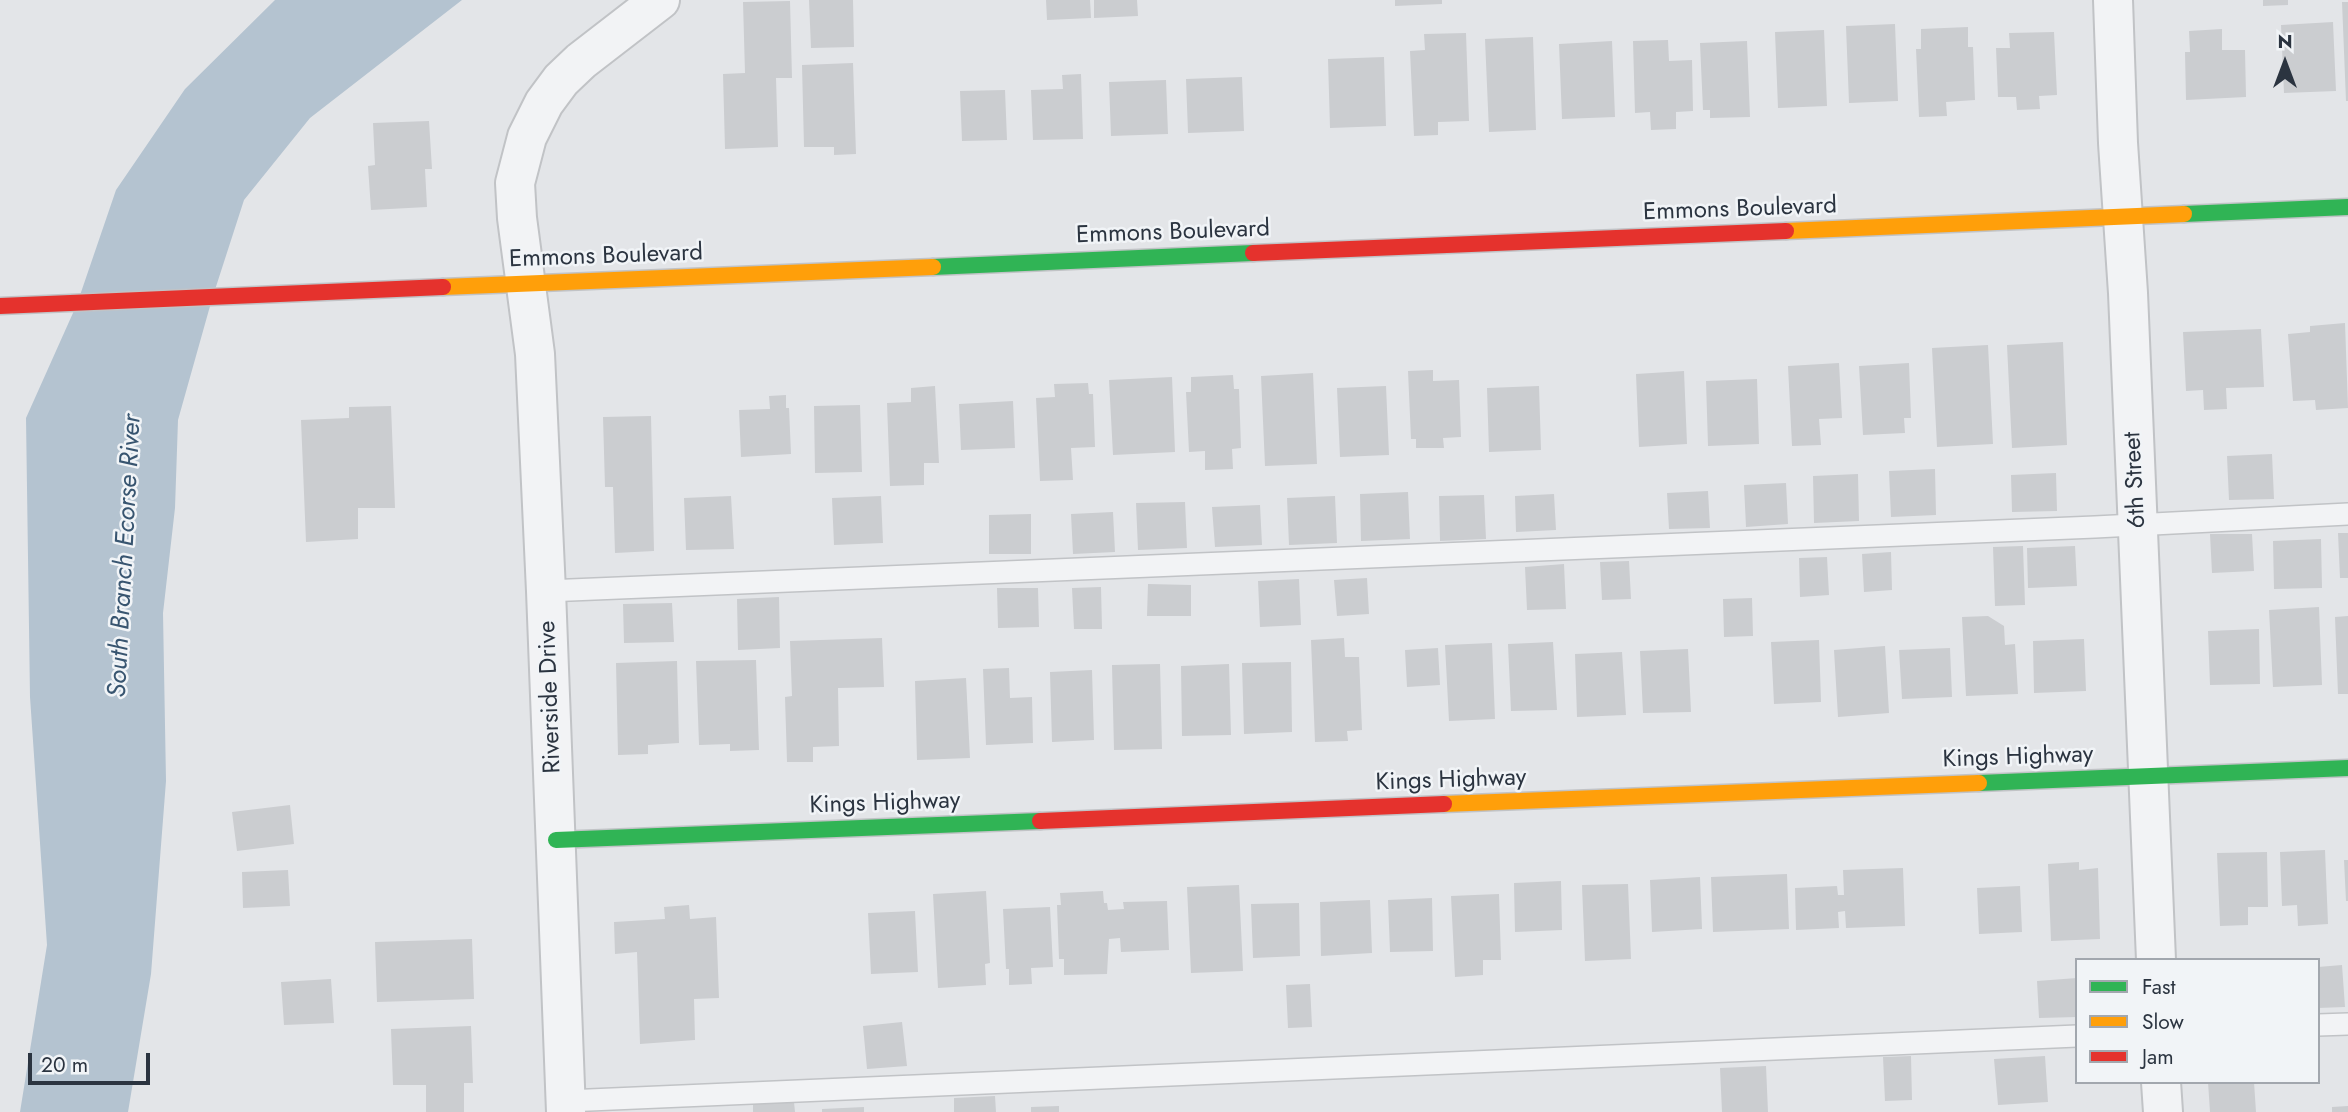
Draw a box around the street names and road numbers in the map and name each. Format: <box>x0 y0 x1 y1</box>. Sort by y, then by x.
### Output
street label: Emmons Boulevard <box>1643 192 1837 228</box>
street label: Emmons Boulevard <box>1076 215 1270 251</box>
street label: Emmons Boulevard <box>509 239 703 275</box>
street label: 6th Street <box>2119 431 2153 529</box>
street label: Riverside Drive <box>534 620 568 774</box>
street label: Kings Highway <box>1942 741 2094 775</box>
street label: Kings Highway <box>1375 764 1527 798</box>
street label: Kings Highway <box>809 787 961 821</box>

